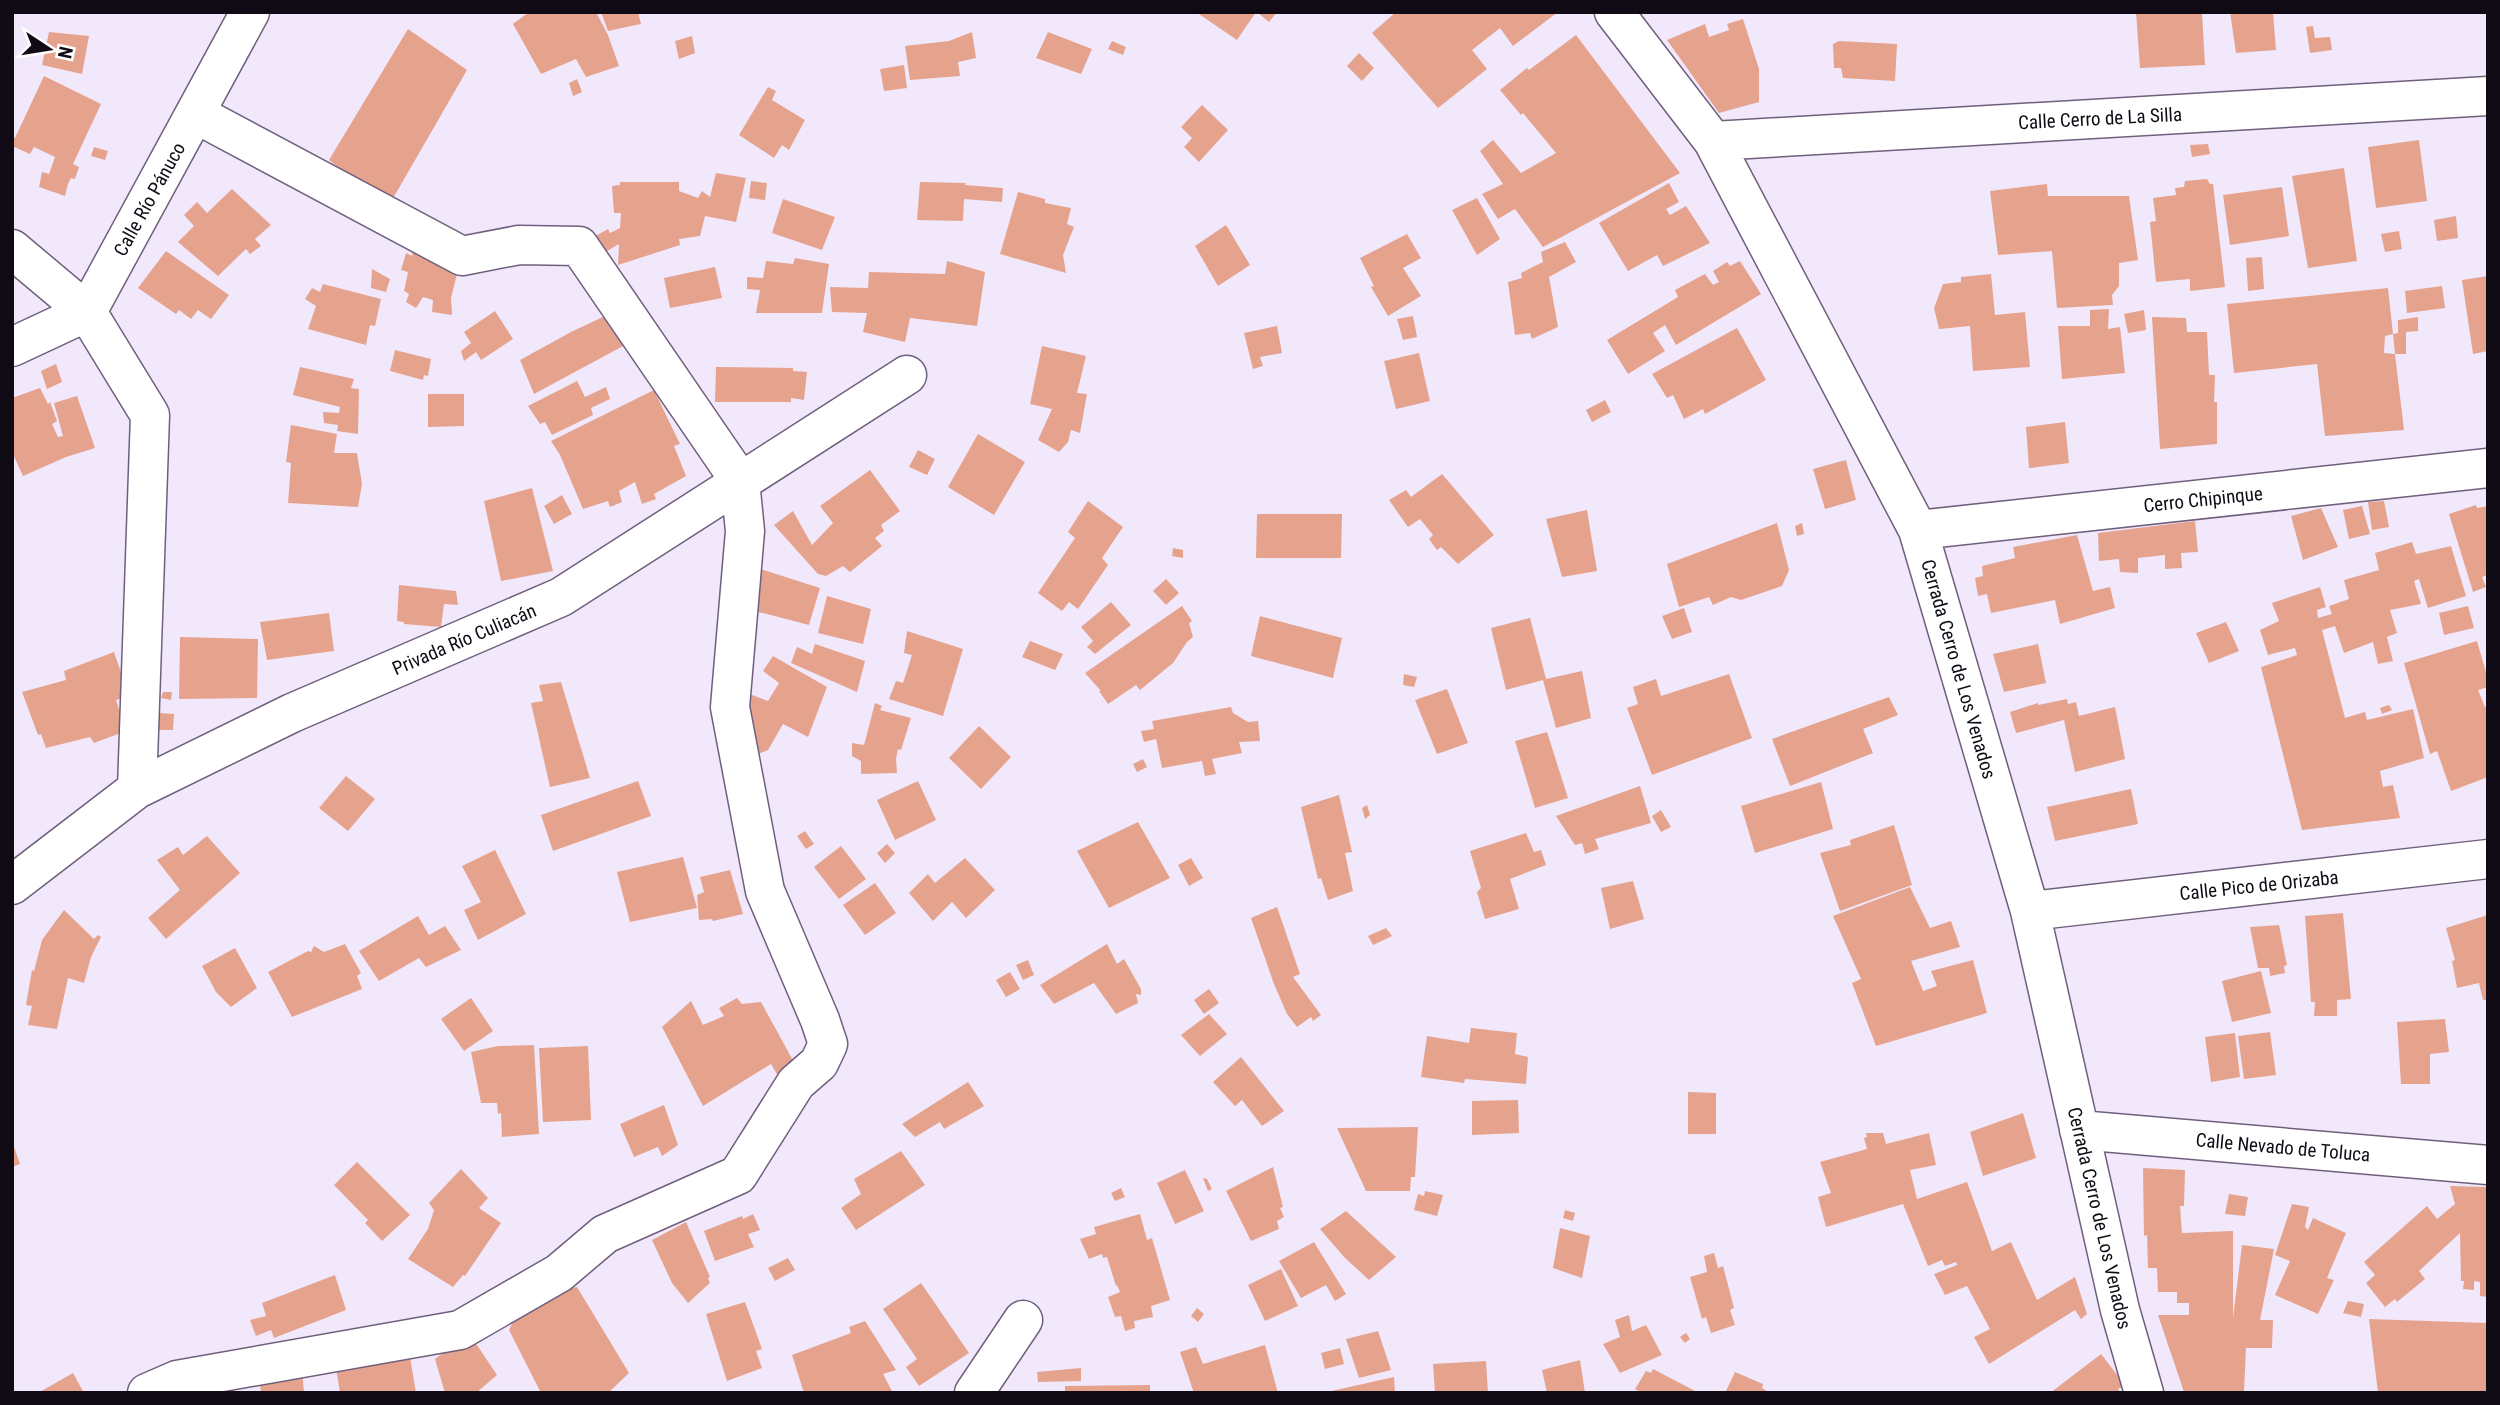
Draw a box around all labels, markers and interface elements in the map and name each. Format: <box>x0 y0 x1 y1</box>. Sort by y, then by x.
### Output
north arrow <box>14 14 84 84</box>
text: N <box>53 44 78 61</box>
street label: Calle Cerro de La Silla <box>2018 103 2183 134</box>
street label: Calle Río Pánuco <box>109 138 190 260</box>
street label: Cerro Chipinque <box>2142 482 2264 517</box>
street label: Cerrada Cerro de Los Venados <box>1916 557 2001 782</box>
street label: Privada Río Culiacán <box>389 599 540 680</box>
street label: Calle Pico de Orizaba <box>2178 866 2340 905</box>
street label: Cerrada Cerro de Los Venados <box>2063 1105 2136 1331</box>
street label: Calle Nevado de Toluca <box>2195 1128 2371 1167</box>

